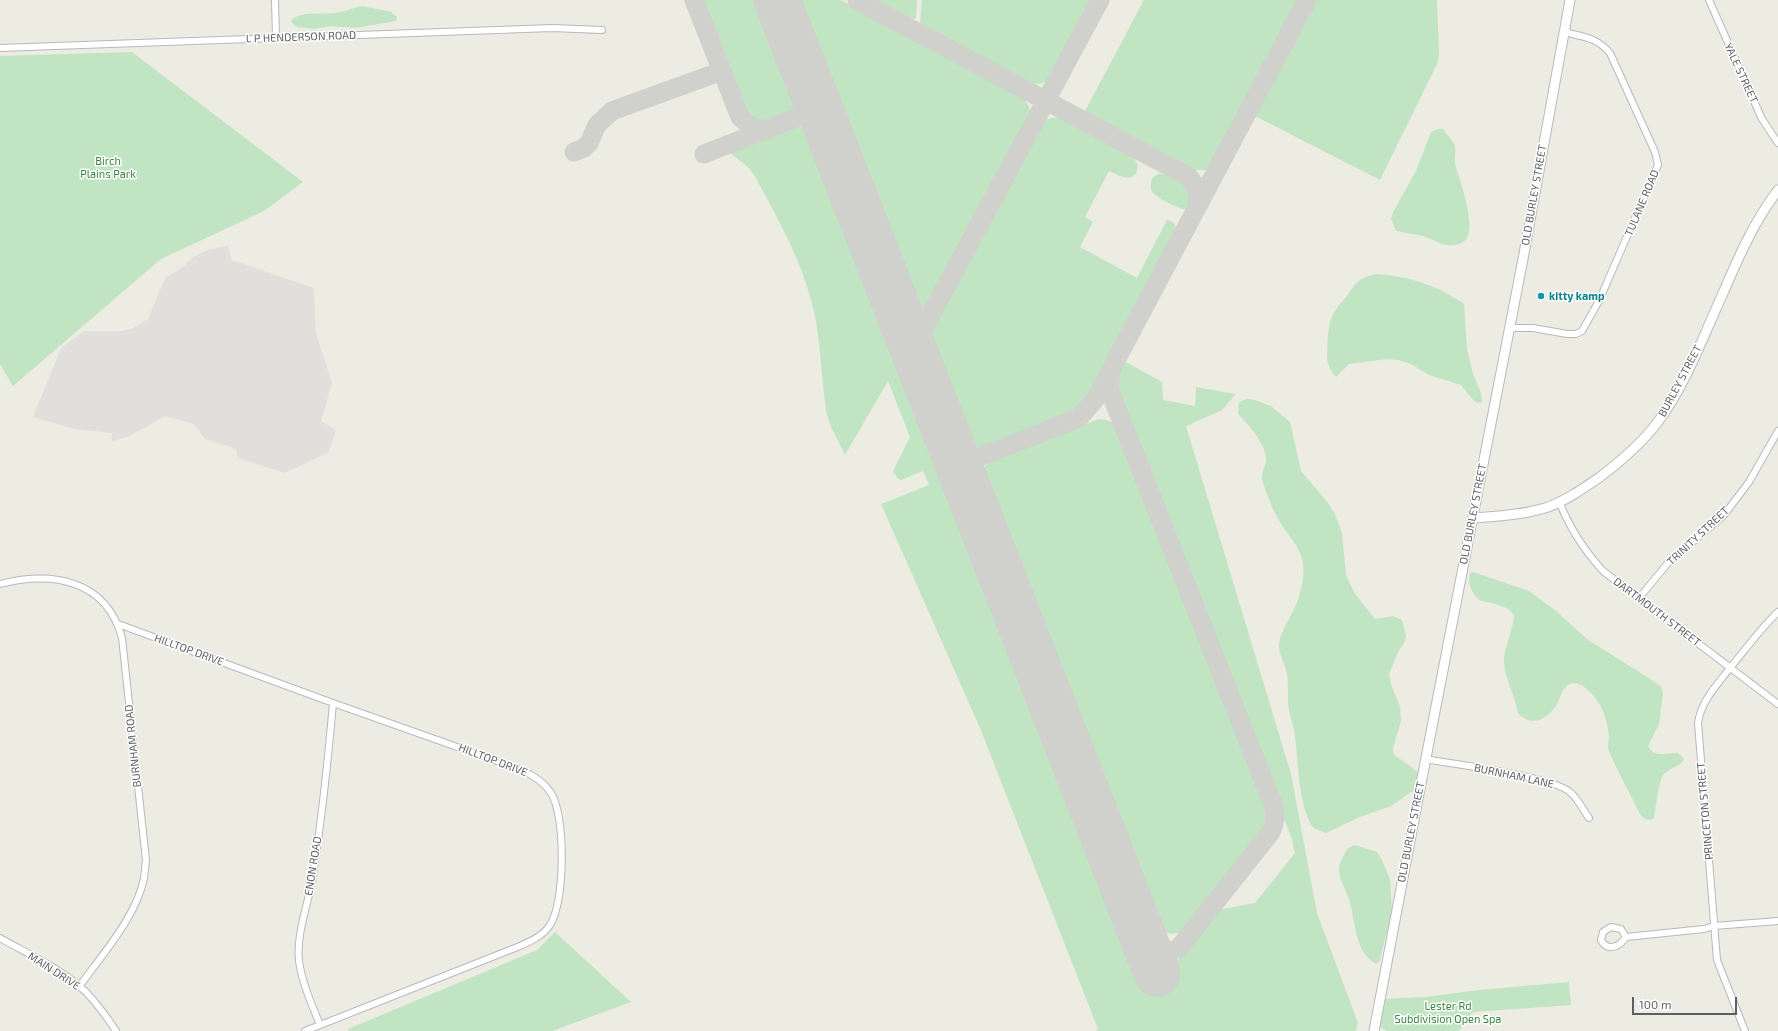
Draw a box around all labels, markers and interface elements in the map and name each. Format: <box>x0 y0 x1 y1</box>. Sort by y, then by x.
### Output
street label: L P HENDERSON ROAD <box>246 28 356 46</box>
street label: YALE STREET <box>1721 41 1761 105</box>
street label: OLD BURLEY STREET <box>1519 143 1549 247</box>
park label: Birch Plains Park <box>80 154 136 180</box>
street label: TULANE ROAD <box>1622 168 1662 238</box>
place label: kitty kamp <box>1549 289 1605 303</box>
marker: kitty kamp <box>1536 291 1546 301</box>
street label: BURLEY STREET <box>1656 343 1704 419</box>
street label: OLD BURLEY STREET <box>1457 463 1489 565</box>
street label: TRINITY STREET <box>1664 504 1732 568</box>
street label: DARTMOUTH STREET <box>1611 575 1703 649</box>
street label: HILLTOP DRIVE <box>153 631 225 669</box>
street label: BURNHAM ROAD <box>122 704 144 788</box>
street label: HILLTOP DRIVE <box>457 741 529 779</box>
street label: BURNHAM LANE <box>1473 761 1555 791</box>
street label: PRINCETON STREET <box>1694 762 1716 860</box>
street label: OLD BURLEY STREET <box>1395 781 1427 883</box>
street label: ENON ROAD <box>302 835 324 897</box>
street label: MAIN DRIVE <box>25 949 83 993</box>
scale bar <box>1634 989 1739 1015</box>
text: 100 m <box>1639 997 1671 1011</box>
park label: Lester Rd Subdivision Open Spa <box>1395 999 1501 1025</box>

